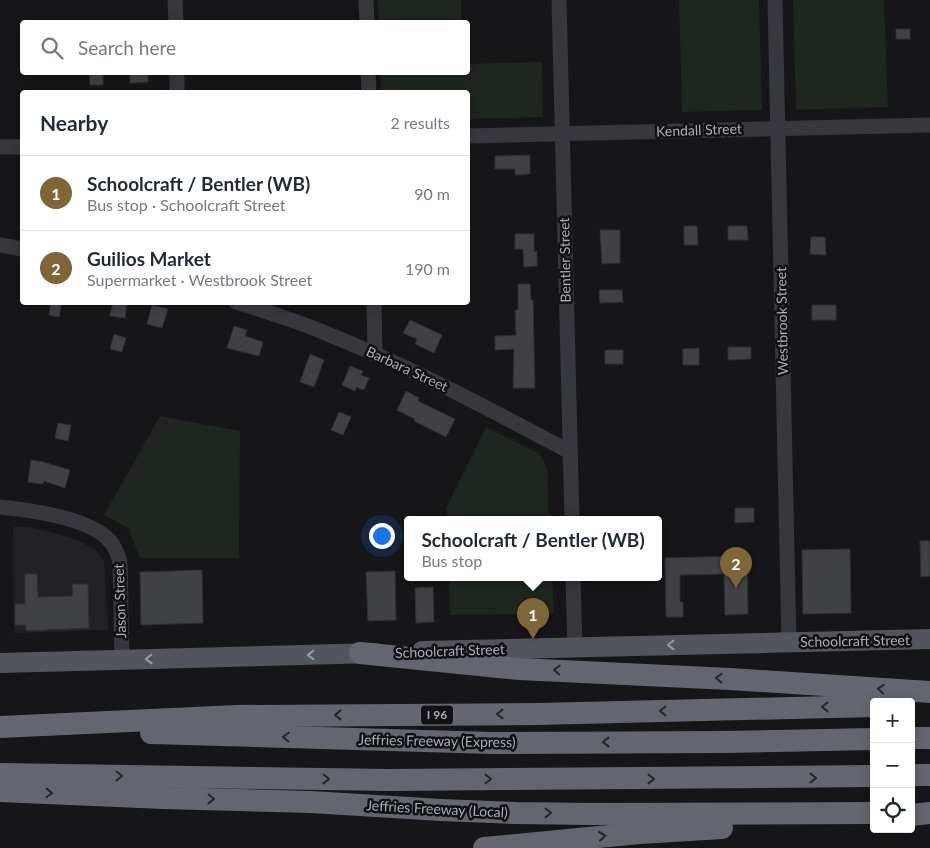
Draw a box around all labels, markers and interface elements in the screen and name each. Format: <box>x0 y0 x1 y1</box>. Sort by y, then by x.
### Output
search box <box>20 20 470 75</box>
icon: search <box>38 34 66 62</box>
text: Search here <box>78 36 176 59</box>
text: Nearby <box>40 110 108 135</box>
text: 2 results <box>390 113 450 132</box>
street label: Kendall Street <box>656 120 742 139</box>
text: Schoolcraft / Bentler (WB) <box>87 172 310 195</box>
text: 1 <box>51 184 61 203</box>
text: 90 m <box>414 184 450 203</box>
text: Bus stop · Schoolcraft Street <box>87 195 286 214</box>
street label: Bentler Street <box>555 217 574 303</box>
text: Guilios Market <box>87 247 211 270</box>
text: 2 <box>51 259 61 278</box>
text: 190 m <box>405 259 450 278</box>
street label: Westbrook Street <box>772 267 791 375</box>
text: Supermarket · Westbrook Street <box>87 270 312 289</box>
street label: Barbara Street <box>364 342 451 395</box>
popup <box>404 516 662 581</box>
your location <box>369 523 395 549</box>
text: Schoolcraft / Bentler (WB) <box>421 528 645 551</box>
pin: 2 <box>720 547 752 588</box>
text: Bus stop <box>421 551 482 570</box>
street label: Jason Street <box>110 563 129 639</box>
pin: 1 <box>517 598 549 639</box>
street label: Schoolcraft Street <box>800 631 910 650</box>
street label: Schoolcraft Street <box>395 640 505 661</box>
one-way arrow <box>667 640 675 651</box>
one-way arrow <box>307 650 315 660</box>
one-way arrow <box>145 654 152 664</box>
one-way arrow <box>553 665 561 676</box>
one-way arrow <box>715 673 723 683</box>
one-way arrow <box>877 684 885 695</box>
map controls <box>870 698 915 833</box>
button: + <box>870 698 915 743</box>
one-way arrow <box>821 702 828 712</box>
road number: I 96 <box>421 706 453 724</box>
one-way arrow <box>658 706 666 716</box>
one-way arrow <box>496 709 504 719</box>
one-way arrow <box>333 710 341 720</box>
street label: Jeffries Freeway (Express) <box>358 731 516 750</box>
one-way arrow <box>282 732 290 742</box>
one-way arrow <box>601 737 609 747</box>
button: − <box>870 743 915 788</box>
one-way arrow <box>115 771 123 781</box>
one-way arrow <box>810 772 818 783</box>
one-way arrow <box>322 774 330 784</box>
one-way arrow <box>485 774 493 785</box>
one-way arrow <box>648 774 655 784</box>
one-way arrow <box>45 788 53 798</box>
button: locate <box>870 788 915 833</box>
one-way arrow <box>208 794 215 804</box>
street label: Jeffries Freeway (Local) <box>366 796 509 821</box>
one-way arrow <box>545 808 553 819</box>
one-way arrow <box>598 831 606 842</box>

